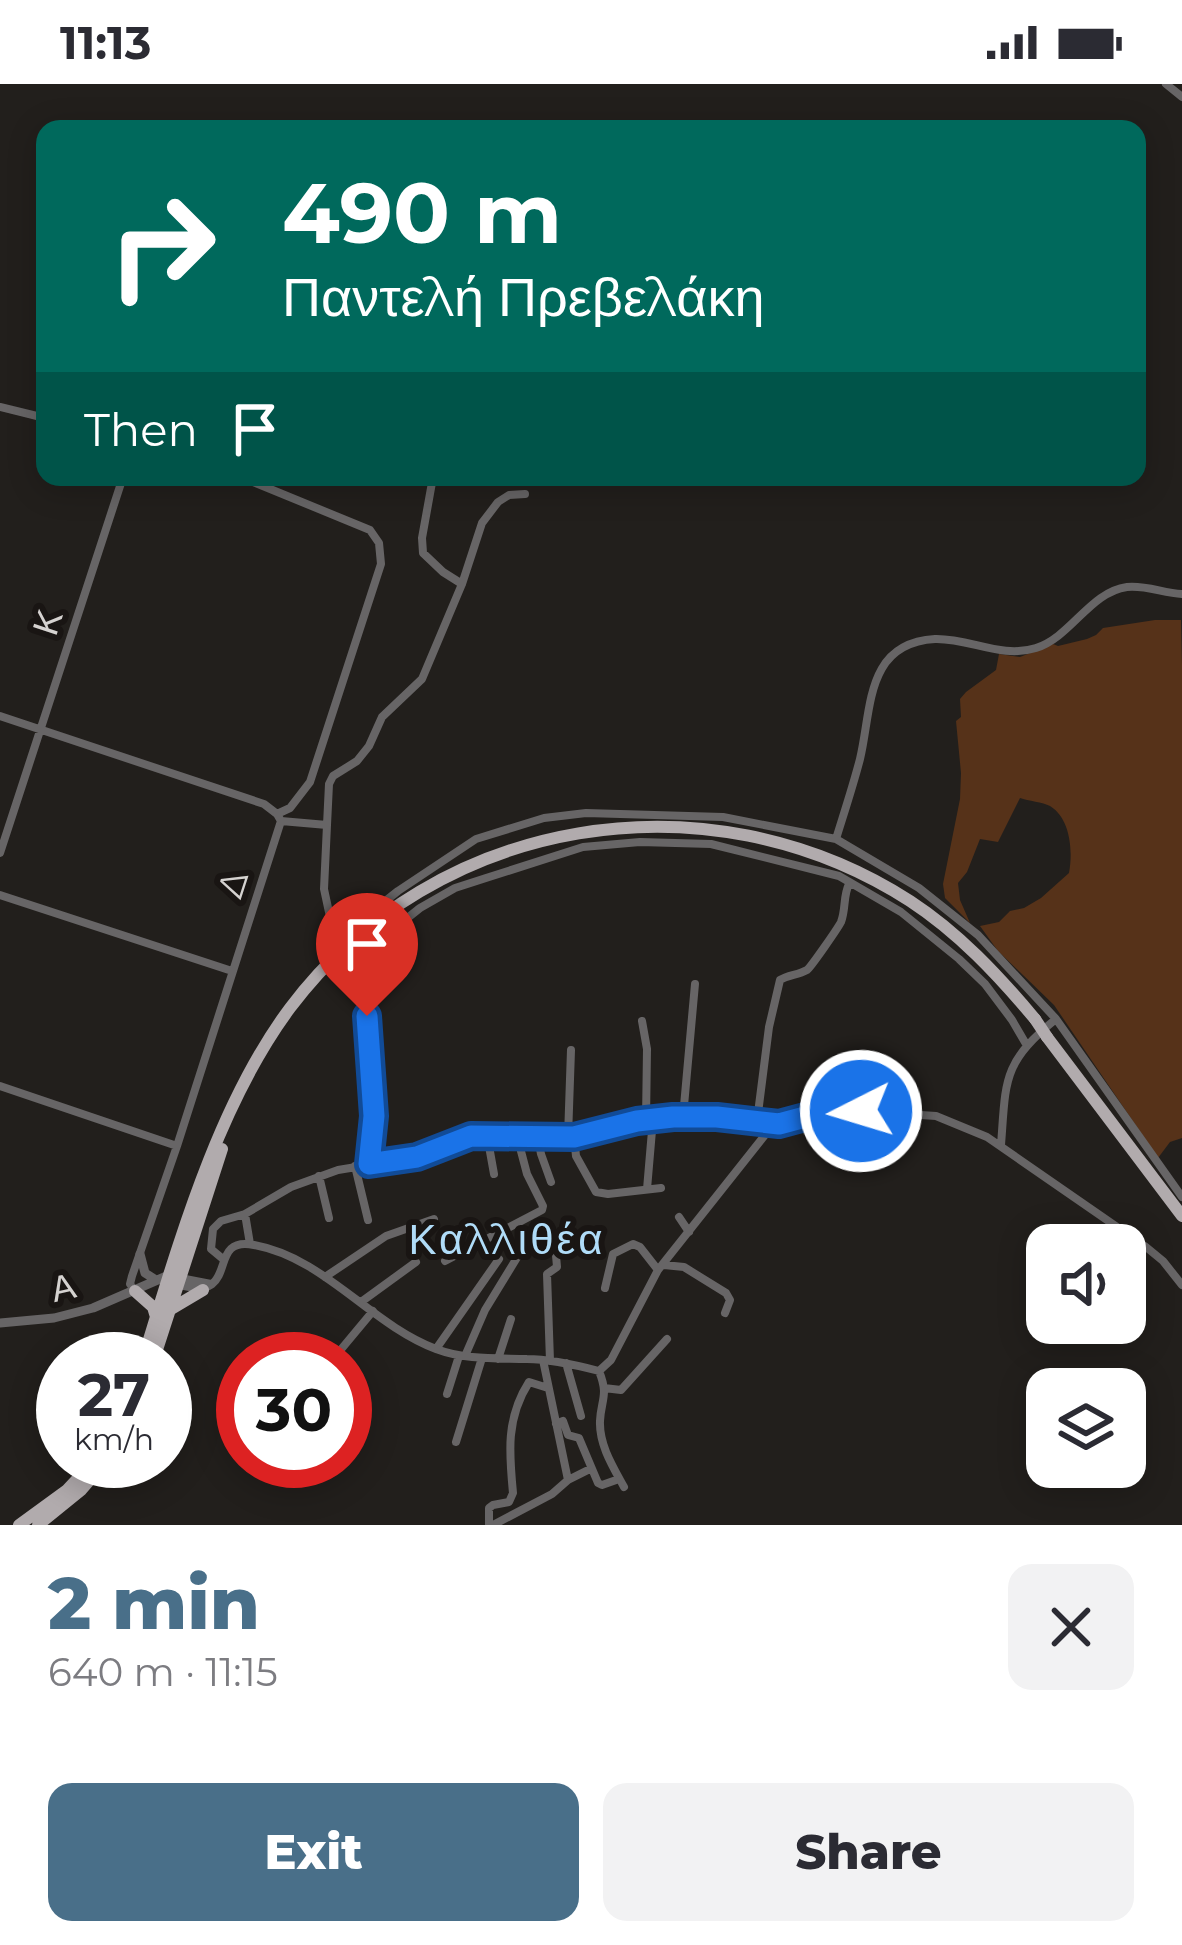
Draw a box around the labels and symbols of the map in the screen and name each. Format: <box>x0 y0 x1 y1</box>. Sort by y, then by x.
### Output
street label: Κ <box>22 604 72 640</box>
street label: Δ <box>207 865 257 903</box>
pin <box>316 893 418 1016</box>
position arrow <box>798 1048 924 1174</box>
district label: Καλλιθέα <box>408 1213 606 1265</box>
street label: Α <box>46 1263 80 1311</box>
speed limit sign: 30 <box>216 1332 372 1488</box>

